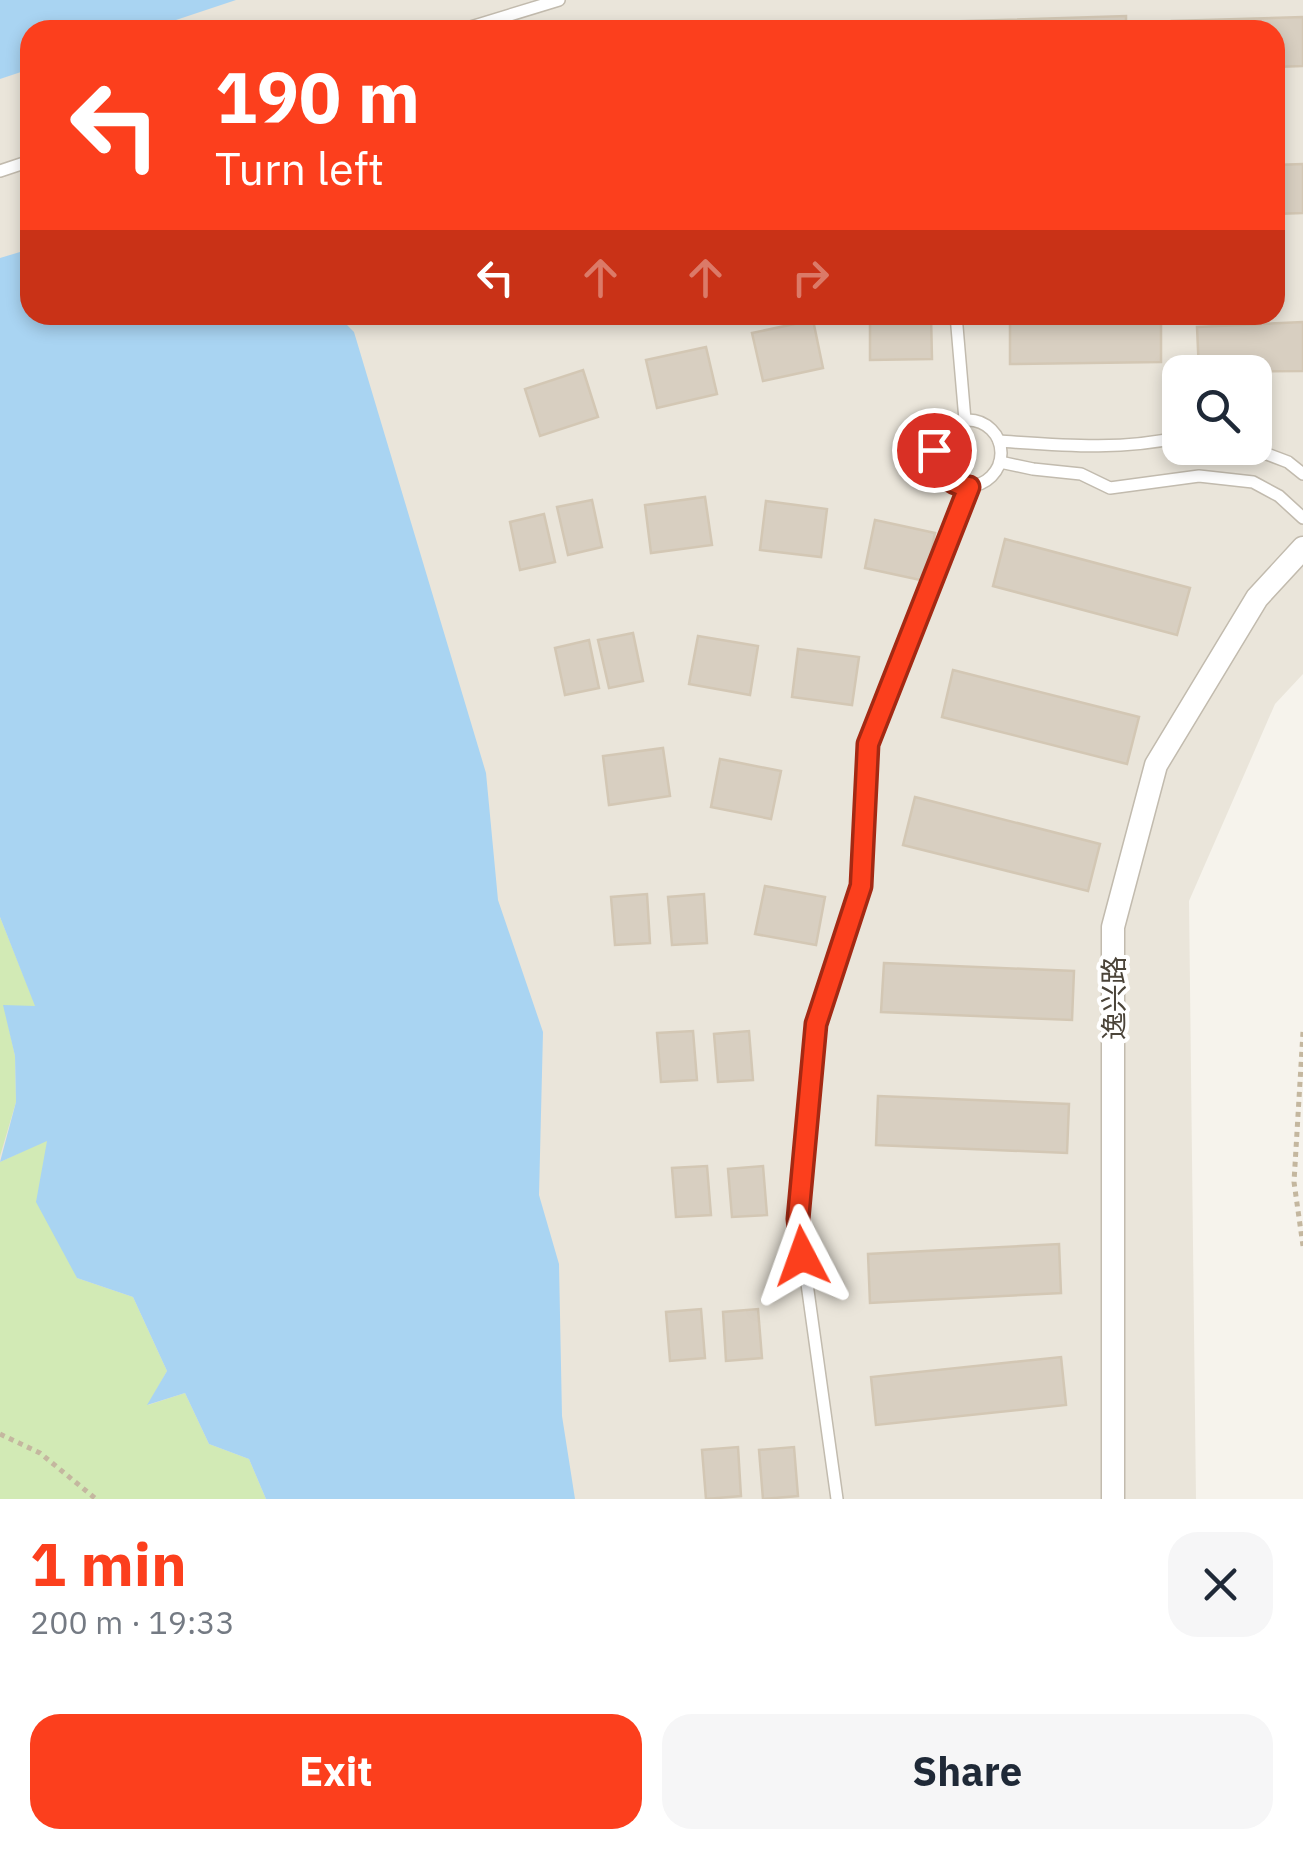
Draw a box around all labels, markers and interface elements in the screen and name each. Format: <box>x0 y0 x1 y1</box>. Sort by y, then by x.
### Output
text: 190 m <box>215 51 420 142</box>
icon: left <box>50 60 180 190</box>
text: Turn left <box>215 139 384 197</box>
icon: left <box>468 250 523 305</box>
icon: ahead <box>573 250 628 305</box>
icon: ahead <box>678 250 733 305</box>
icon: right <box>783 250 838 305</box>
map controls <box>1162 355 1272 465</box>
button: search <box>1162 355 1272 465</box>
pin <box>892 408 977 493</box>
icon: arrive <box>907 423 962 478</box>
street label: 逸兴路 <box>1095 956 1132 1040</box>
position arrow <box>750 1204 854 1308</box>
text: 1 min <box>30 1524 187 1603</box>
button: close <box>1168 1532 1273 1637</box>
text: 200 m · 19:33 <box>30 1601 235 1643</box>
button: Exit <box>30 1714 642 1829</box>
button: Share <box>662 1714 1273 1829</box>

